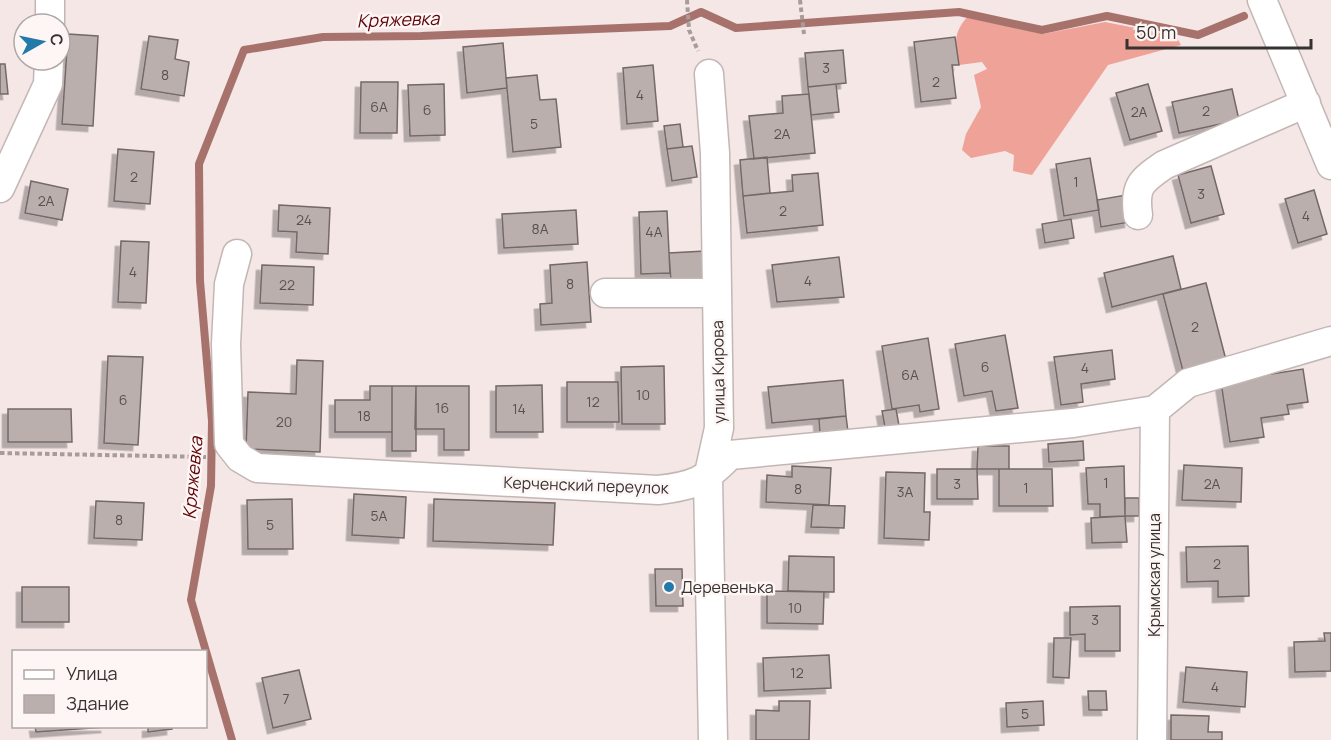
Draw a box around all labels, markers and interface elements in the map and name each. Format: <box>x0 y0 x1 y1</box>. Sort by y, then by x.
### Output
water label: Кряжевка <box>356 6 441 32</box>
north arrow <box>12 12 72 72</box>
scale bar <box>1127 12 1312 50</box>
text: 50 m <box>1136 20 1176 44</box>
text: С <box>45 32 69 47</box>
house number: 3 <box>822 58 830 77</box>
house number: 8 <box>161 65 169 84</box>
house number: 2 <box>932 72 940 91</box>
house number: 4 <box>636 85 644 104</box>
house number: 6А <box>370 97 388 116</box>
house number: 6 <box>423 100 431 119</box>
house number: 2 <box>1202 101 1210 120</box>
house number: 2А <box>1131 102 1147 121</box>
house number: 5 <box>530 114 538 133</box>
house number: 2А <box>774 124 790 143</box>
house number: 2 <box>130 167 138 186</box>
house number: 1 <box>1073 172 1079 191</box>
house number: 3 <box>1197 184 1205 203</box>
house number: 2А <box>38 191 54 210</box>
house number: 2 <box>779 201 787 220</box>
house number: 4 <box>1302 206 1310 225</box>
house number: 24 <box>296 210 312 229</box>
house number: 8А <box>532 219 549 238</box>
house number: 4А <box>645 222 663 241</box>
house number: 4 <box>129 262 137 281</box>
house number: 4 <box>804 271 812 290</box>
house number: 8 <box>566 274 574 293</box>
house number: 22 <box>279 275 295 294</box>
house number: 2 <box>1191 317 1199 336</box>
street label: улица Кирова <box>706 320 730 424</box>
house number: 6 <box>981 357 989 376</box>
house number: 4 <box>1081 358 1089 377</box>
house number: 6А <box>901 365 919 384</box>
house number: 10 <box>636 385 650 404</box>
house number: 6 <box>119 390 127 409</box>
house number: 12 <box>586 392 600 411</box>
house number: 16 <box>435 398 449 417</box>
house number: 14 <box>512 399 526 418</box>
house number: 18 <box>357 406 371 425</box>
house number: 20 <box>276 412 292 431</box>
water label: Кряжевка <box>176 435 208 520</box>
street label: Керченский переулок <box>503 471 670 499</box>
house number: 1 <box>1103 473 1109 492</box>
house number: 3 <box>953 474 961 493</box>
house number: 2А <box>1204 474 1220 493</box>
house number: 1 <box>1023 478 1029 497</box>
house number: 8 <box>794 479 802 498</box>
house number: 3А <box>897 482 913 501</box>
house number: 5А <box>371 506 388 525</box>
house number: 8 <box>115 510 123 529</box>
street label: Крымская улица <box>1143 513 1165 637</box>
house number: 5 <box>266 515 274 534</box>
house number: 2 <box>1213 554 1221 573</box>
place label: Деревенька <box>681 576 774 598</box>
marker: Деревенька <box>662 580 676 594</box>
house number: 10 <box>788 598 802 617</box>
house number: 3 <box>1091 610 1099 629</box>
legend <box>12 650 207 728</box>
text: Улица <box>66 661 118 685</box>
house number: 12 <box>790 663 804 682</box>
house number: 4 <box>1211 677 1219 696</box>
house number: 7 <box>282 689 290 708</box>
text: Здание <box>66 691 129 715</box>
house number: 5 <box>1021 704 1029 723</box>

